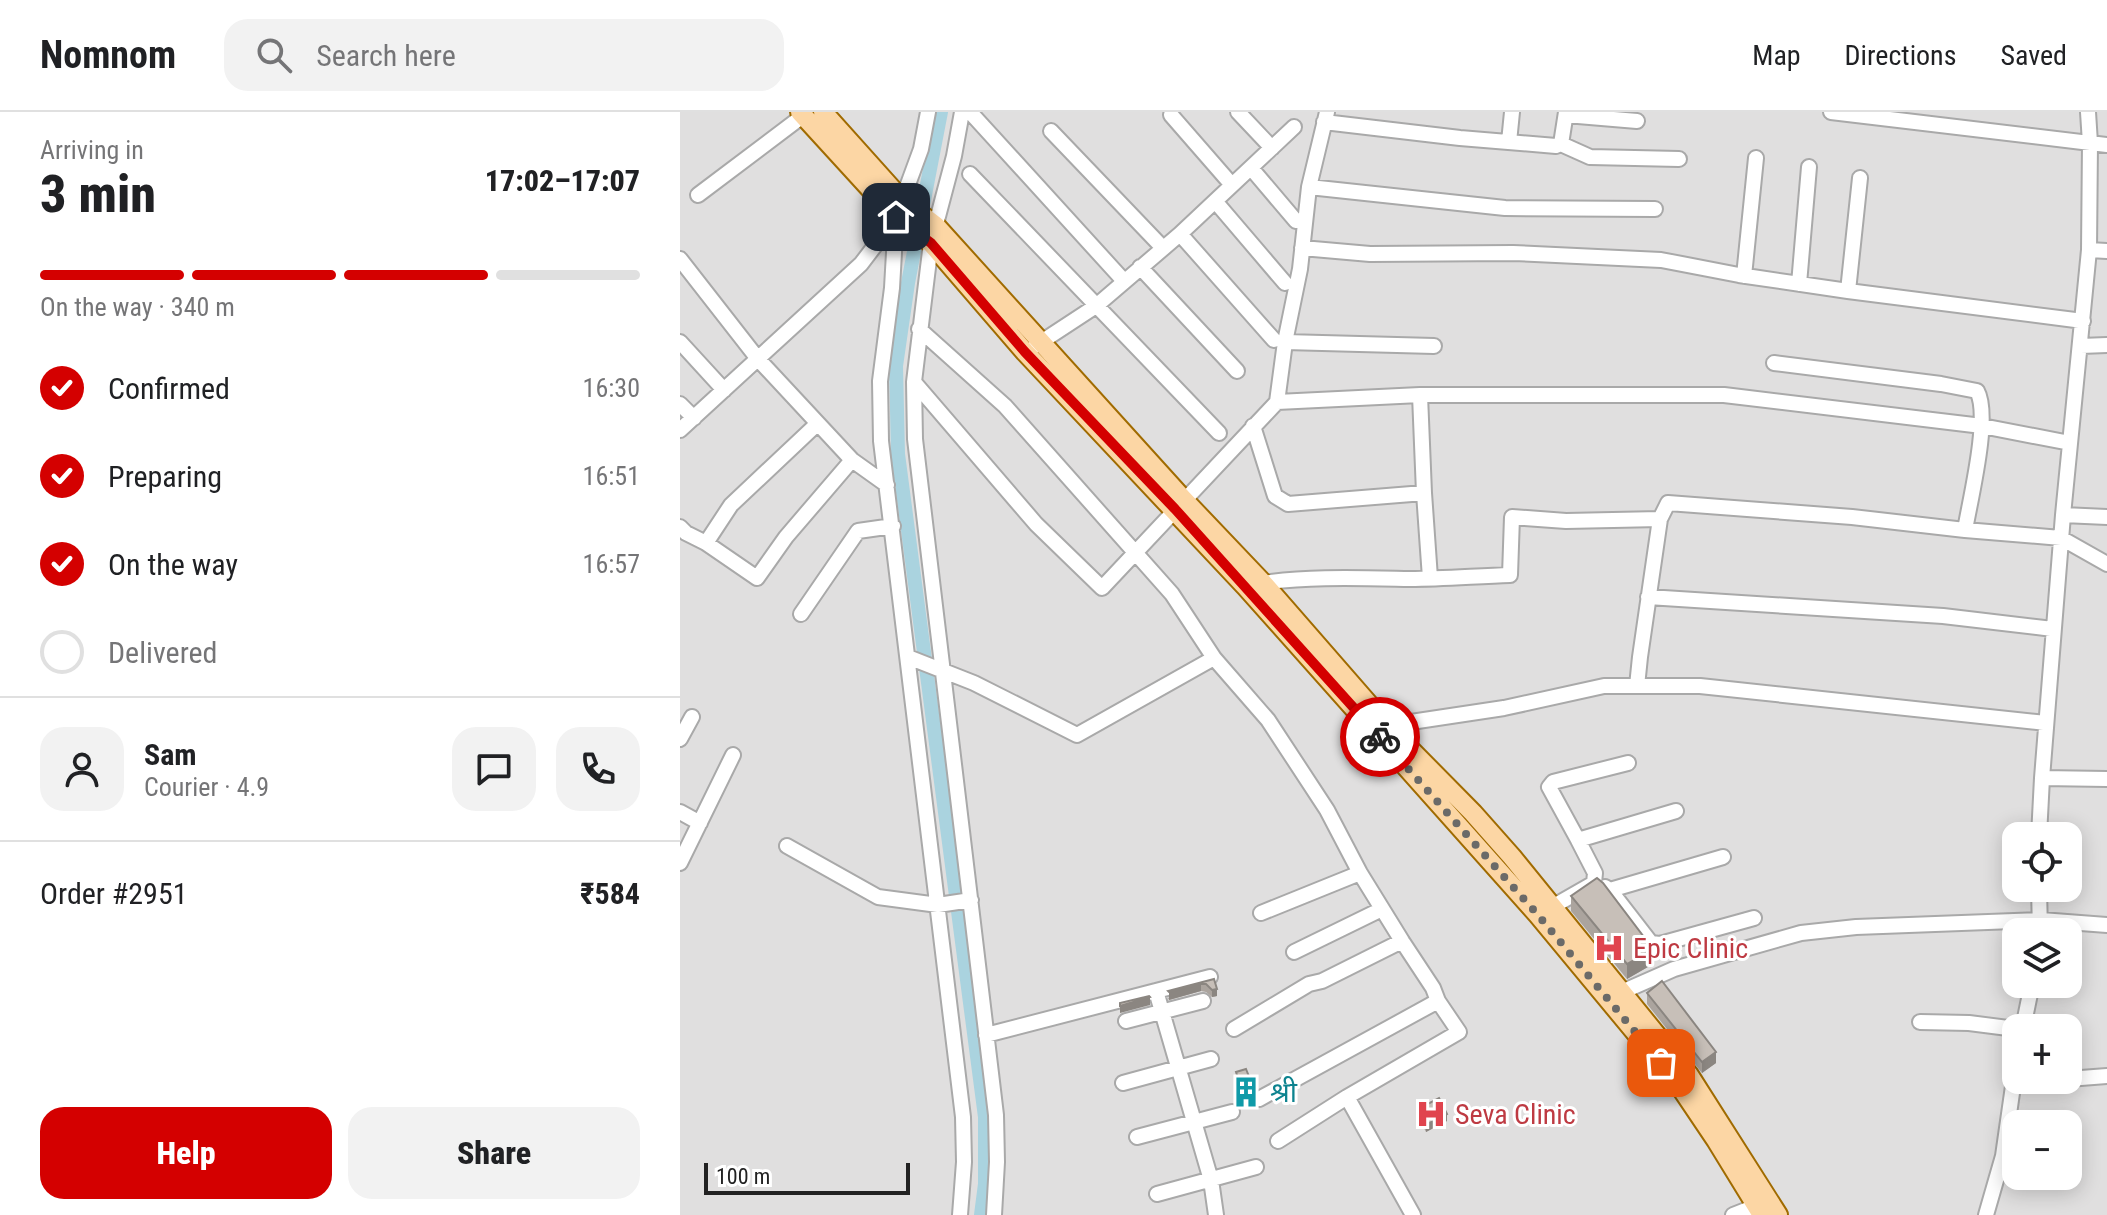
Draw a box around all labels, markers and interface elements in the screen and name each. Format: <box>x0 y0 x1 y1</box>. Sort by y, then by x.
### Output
search box <box>224 19 784 91</box>
text: Nomnom <box>40 33 176 77</box>
icon: search <box>252 33 296 77</box>
text: Search here <box>316 38 456 73</box>
text: Map <box>1752 39 1801 72</box>
text: Directions <box>1845 39 1956 72</box>
text: Saved <box>2000 39 2067 72</box>
text: Arriving in <box>40 135 144 165</box>
text: 17:02–17:07 <box>485 163 640 198</box>
text: 3 min <box>40 164 156 225</box>
pin <box>862 183 930 251</box>
icon: home <box>874 195 918 239</box>
text: On the way · 340 m <box>40 292 235 322</box>
icon: check <box>40 366 84 410</box>
text: Confirmed <box>108 371 230 406</box>
text: 16:30 <box>583 373 640 403</box>
icon: check <box>40 454 84 498</box>
text: Preparing <box>108 459 222 494</box>
text: 16:51 <box>583 461 640 491</box>
icon: check <box>40 542 84 586</box>
text: On the way <box>108 547 238 582</box>
text: 16:57 <box>583 549 640 579</box>
text: Delivered <box>108 635 217 670</box>
courier <box>1340 697 1420 777</box>
icon: bike <box>1358 715 1402 759</box>
button: person <box>40 727 124 811</box>
button: chat <box>452 727 536 811</box>
button: phone <box>556 727 640 811</box>
text: Sam <box>144 737 197 772</box>
text: Courier · 4.9 <box>144 772 269 802</box>
map controls <box>2002 822 2082 1190</box>
button: locate <box>2002 822 2082 902</box>
text: Order #2951 <box>40 876 188 911</box>
text: ₹584 <box>580 876 640 911</box>
button: layers <box>2002 918 2082 998</box>
hospital icon: Epic Clinic <box>1592 931 1626 965</box>
place label: Epic Clinic <box>1633 932 1748 965</box>
button: + <box>2002 1014 2082 1094</box>
pin <box>1627 1029 1695 1097</box>
icon: bag <box>1639 1041 1683 1085</box>
building icon: श्री <box>1229 1075 1263 1109</box>
place label: श्री <box>1270 1076 1298 1109</box>
hospital icon: Seva Clinic <box>1414 1097 1448 1131</box>
place label: Seva Clinic <box>1455 1098 1576 1131</box>
button: Help <box>40 1107 332 1199</box>
button: Share <box>348 1107 640 1199</box>
button: − <box>2002 1110 2082 1190</box>
scale bar <box>704 1159 910 1195</box>
text: 100 m <box>716 1164 770 1189</box>

